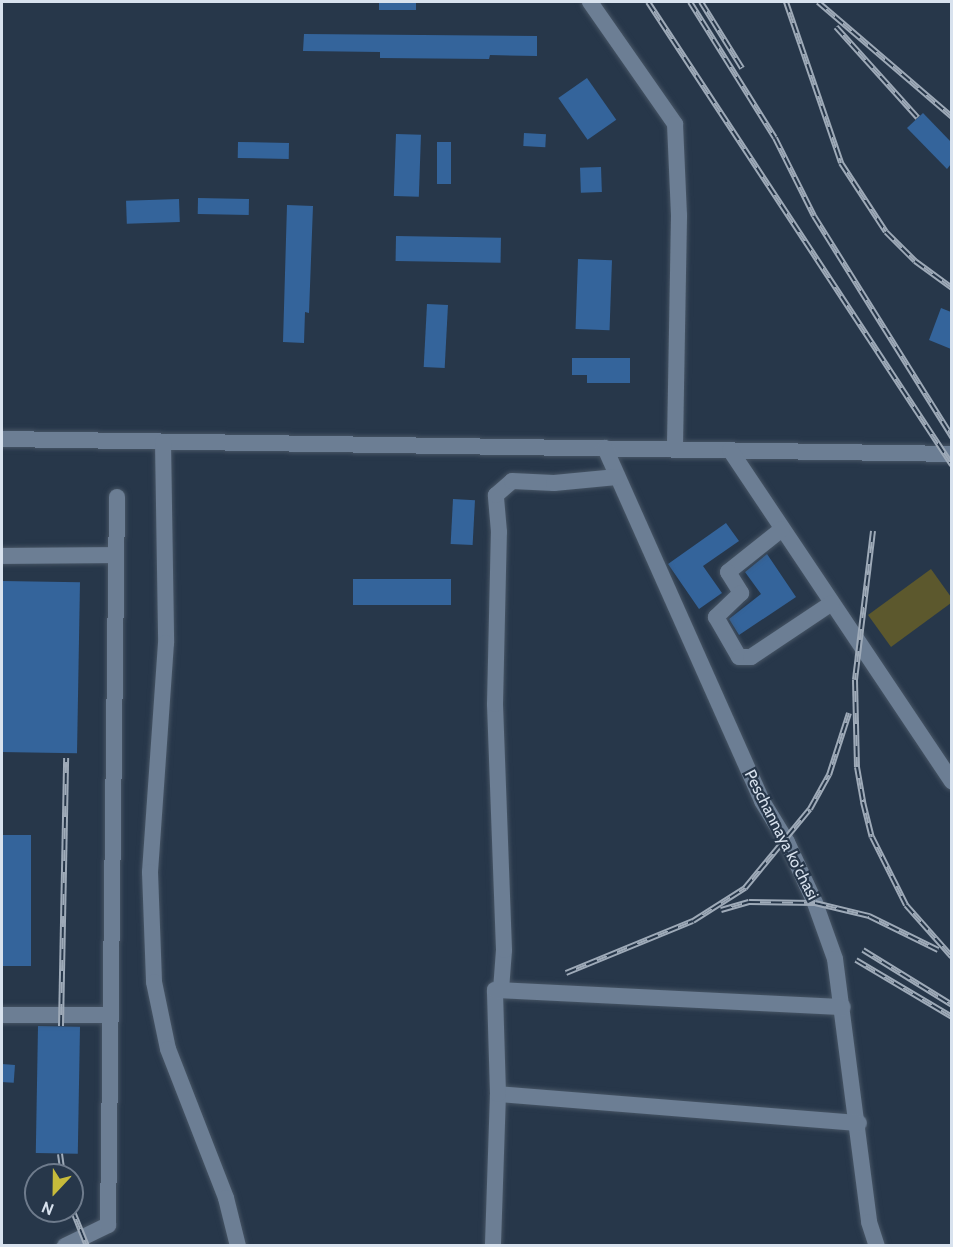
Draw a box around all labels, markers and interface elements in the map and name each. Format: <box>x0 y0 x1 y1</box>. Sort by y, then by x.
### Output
street label: Peschannaya ko'chasi <box>740 767 822 903</box>
north arrow <box>24 1163 84 1223</box>
text: N <box>39 1197 57 1219</box>

